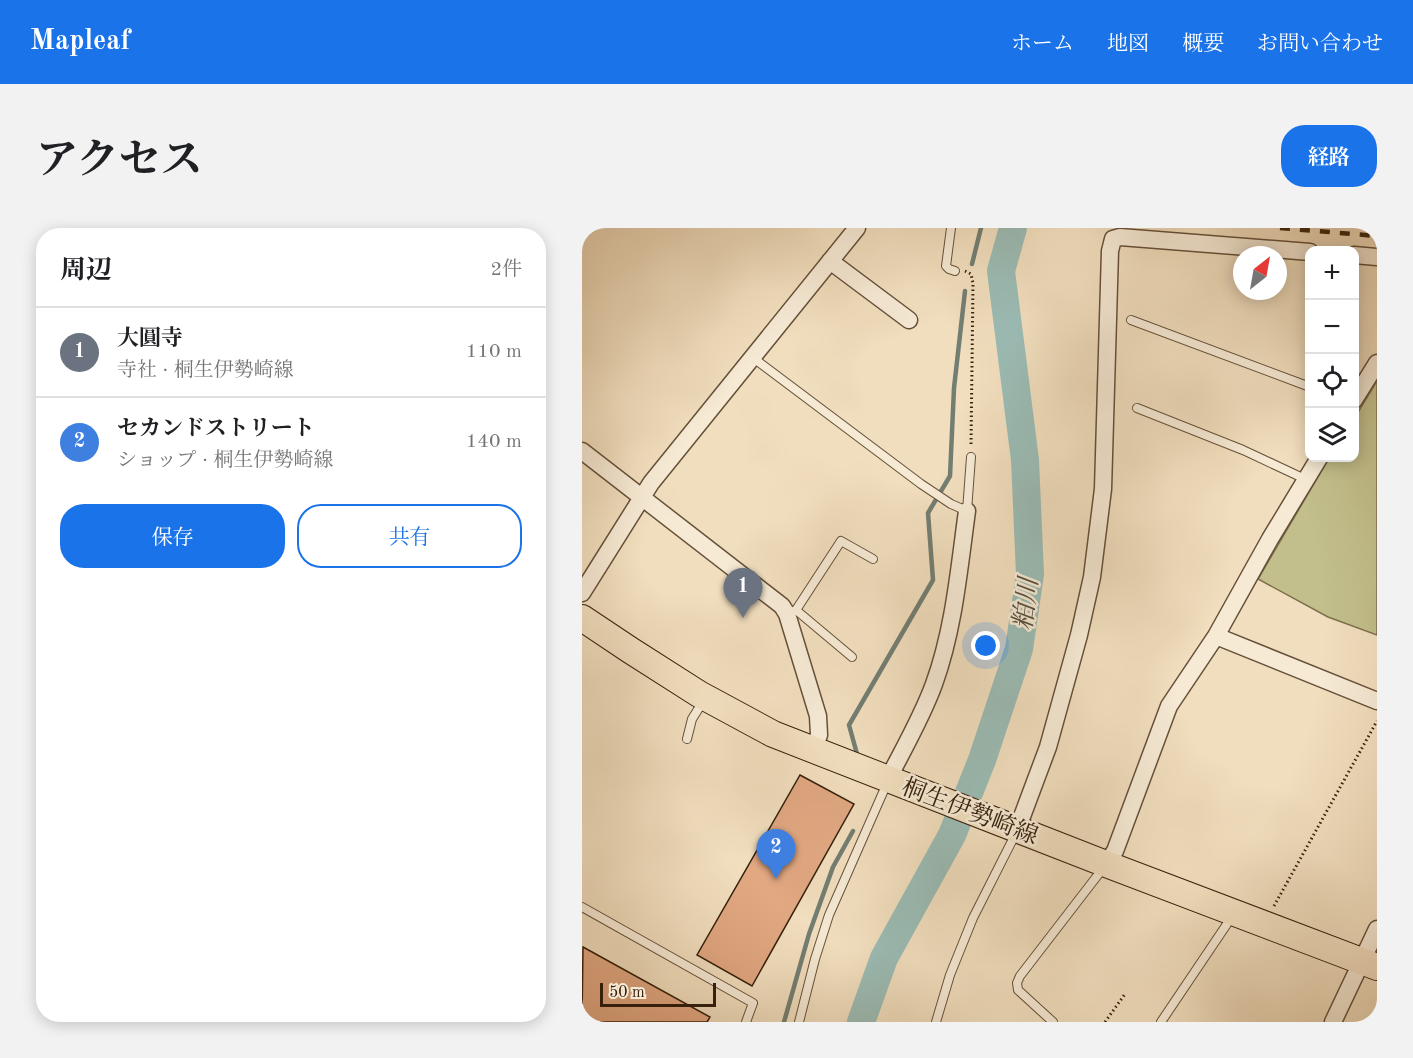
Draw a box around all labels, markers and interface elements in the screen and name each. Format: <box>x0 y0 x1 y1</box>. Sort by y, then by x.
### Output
text: Mapleaf <box>30 28 130 56</box>
text: ホーム <box>1011 34 1074 55</box>
text: 地図 <box>1107 34 1149 55</box>
text: 概要 <box>1182 34 1224 55</box>
text: お問い合わせ <box>1257 34 1383 55</box>
button: 経路 <box>1281 125 1377 187</box>
text: アクセス <box>36 141 203 183</box>
north arrow <box>1233 246 1287 300</box>
map controls <box>1305 246 1359 462</box>
button: + <box>1305 246 1359 300</box>
text: 周辺 <box>60 258 112 284</box>
text: 2件 <box>490 260 522 280</box>
button: − <box>1305 300 1359 354</box>
text: 大圓寺 <box>117 328 183 350</box>
text: 1 <box>74 342 85 362</box>
text: 110 m <box>466 342 522 362</box>
button: locate <box>1305 354 1359 408</box>
text: 寺社 · 桐生伊勢崎線 <box>117 361 294 381</box>
button: layers <box>1305 408 1359 462</box>
text: セカンドストリート <box>117 418 315 440</box>
text: 2 <box>74 432 85 452</box>
text: 140 m <box>466 432 522 452</box>
text: ショップ · 桐生伊勢崎線 <box>117 451 333 471</box>
button: 保存 <box>60 504 285 568</box>
button: 共有 <box>297 504 522 568</box>
pin: 1 <box>724 568 762 618</box>
water label: 粕川 <box>1009 574 1043 632</box>
your location <box>971 631 1000 660</box>
street label: 桐生伊勢崎線 <box>898 773 1042 850</box>
pin: 2 <box>756 830 796 879</box>
scale bar <box>600 980 716 1008</box>
text: 50 m <box>609 985 645 1001</box>

